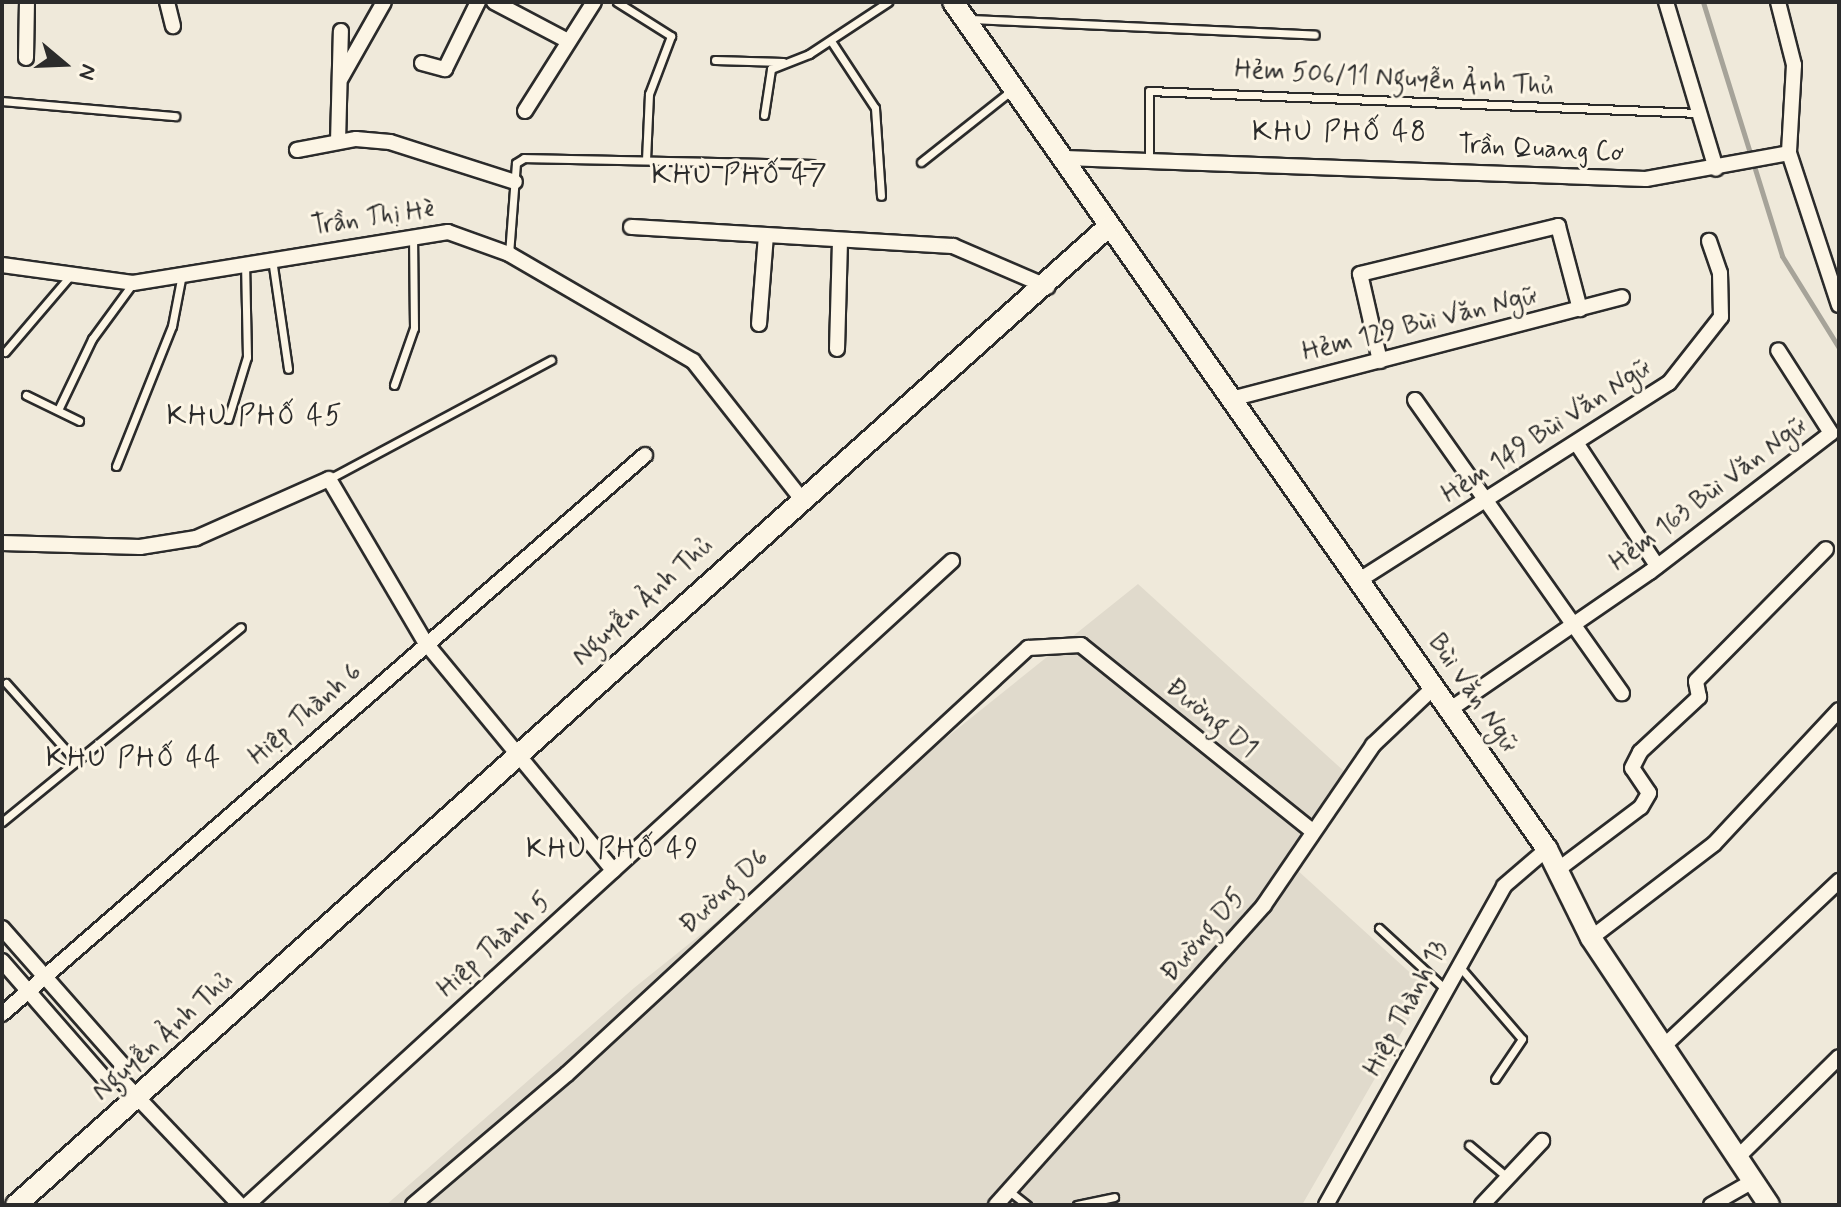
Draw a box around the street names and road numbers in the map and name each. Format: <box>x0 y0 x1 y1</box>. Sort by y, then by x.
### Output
street label: Hẻm 506/11 Nguyễn Ảnh Thủ <box>1235 55 1553 103</box>
street label: Trần Quang Cơ <box>1458 130 1624 170</box>
street label: Trần Thị Hè <box>310 195 436 243</box>
street label: Hẻm 129 Bùi Văn Ngữ <box>1300 281 1540 369</box>
street label: Hẻm 149 Bùi Văn Ngữ <box>1437 353 1657 511</box>
street label: Hẻm 163 Bùi Văn Ngữ <box>1605 411 1813 579</box>
street label: Nguyễn Ảnh Thủ <box>567 532 719 672</box>
street label: Bùi Văn Ngữ <box>1420 629 1524 759</box>
street label: Hiệp Thành 6 <box>243 658 369 772</box>
street label: Đường D1 <box>1159 673 1263 765</box>
street label: Đường D6 <box>674 843 776 941</box>
street label: Đường D5 <box>1155 883 1253 989</box>
street label: Hiệp Thành 5 <box>432 887 558 1005</box>
street label: Hiệp Thành 13 <box>1358 936 1456 1082</box>
street label: Nguyễn Ảnh Thủ <box>87 967 239 1107</box>

